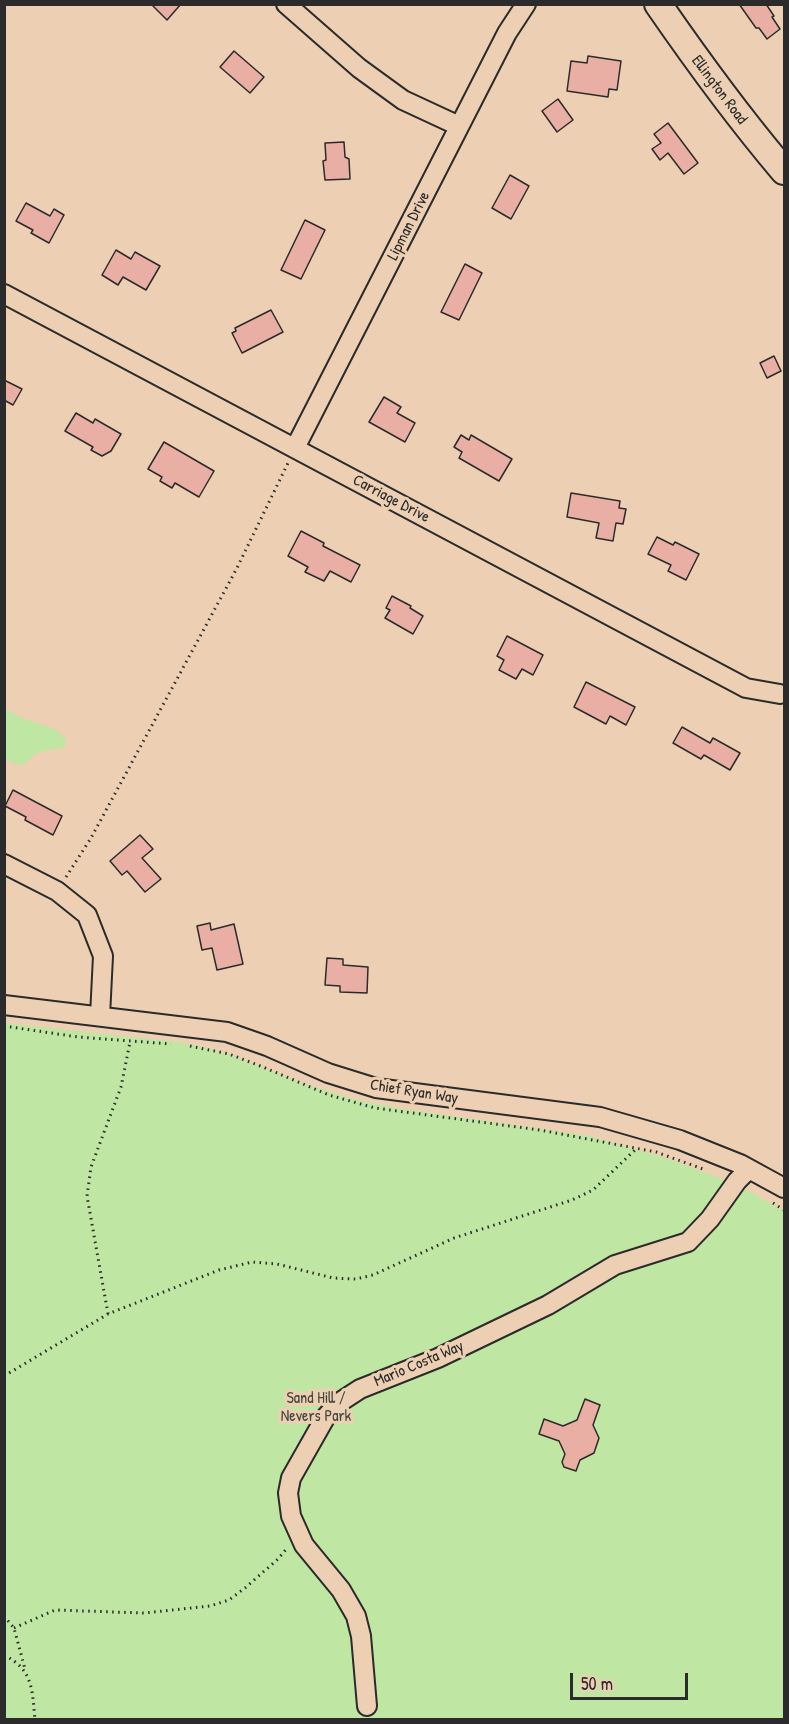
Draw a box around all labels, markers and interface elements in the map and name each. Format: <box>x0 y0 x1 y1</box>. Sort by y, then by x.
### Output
street label: Ellington Road <box>687 52 751 128</box>
street label: Lipman Drive <box>384 188 434 264</box>
street label: Carriage Drive <box>349 471 433 527</box>
street label: Chief Ryan Way <box>369 1076 459 1108</box>
street label: Mario Costa Way <box>371 1337 467 1391</box>
park label: Sand Hill / Nevers Park <box>281 1389 351 1427</box>
scale bar <box>573 1661 692 1699</box>
text: 50 m <box>581 1671 613 1696</box>

